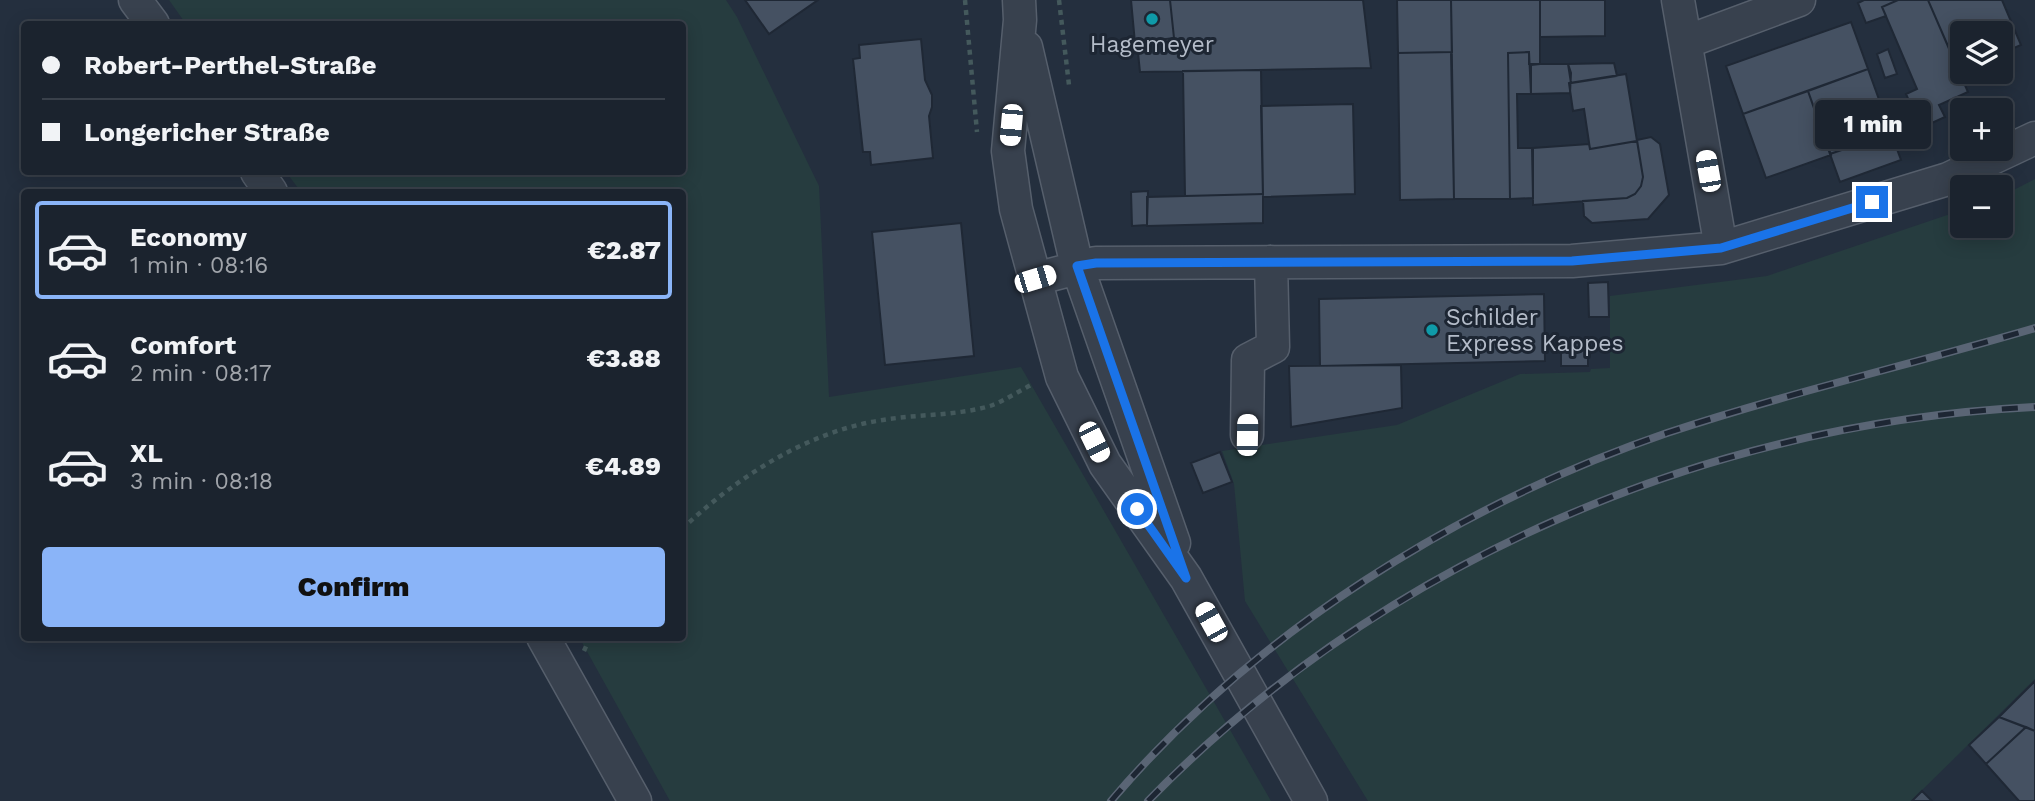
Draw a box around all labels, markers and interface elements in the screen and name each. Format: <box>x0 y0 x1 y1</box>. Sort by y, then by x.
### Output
marker: Hagemeyer <box>1144 11 1160 27</box>
map controls <box>1950 21 2013 238</box>
button: layers <box>1950 21 2013 84</box>
place label: Hagemeyer <box>1090 31 1214 58</box>
text: Robert-Perthel-Straße <box>84 50 376 80</box>
button: + <box>1950 98 2013 161</box>
callout: 1 min <box>1814 100 1930 150</box>
car <box>999 103 1024 147</box>
text: 1 min <box>1843 111 1903 138</box>
text: Longericher Straße <box>84 117 330 147</box>
car <box>1695 148 1722 194</box>
button: − <box>1950 175 2013 238</box>
route end <box>1856 186 1888 218</box>
icon: car <box>46 219 109 282</box>
text: Economy <box>130 222 247 252</box>
text: €2.87 <box>588 235 661 265</box>
text: 1 min · 08:16 <box>130 252 268 279</box>
car <box>1012 263 1059 295</box>
place label: Schilder Express Kappes <box>1446 304 1624 357</box>
marker: Schilder Express Kappes <box>1424 322 1440 338</box>
icon: car <box>46 327 109 390</box>
text: Comfort <box>130 330 236 360</box>
text: €3.88 <box>587 343 661 373</box>
text: 2 min · 08:17 <box>130 360 272 387</box>
car <box>1237 414 1258 456</box>
car <box>1076 419 1113 465</box>
icon: car <box>46 435 109 498</box>
text: XL <box>130 438 163 468</box>
text: €4.89 <box>585 451 661 481</box>
text: 3 min · 08:18 <box>130 468 273 495</box>
route start <box>1121 493 1153 525</box>
button: Confirm <box>42 547 665 627</box>
car <box>1192 599 1231 645</box>

